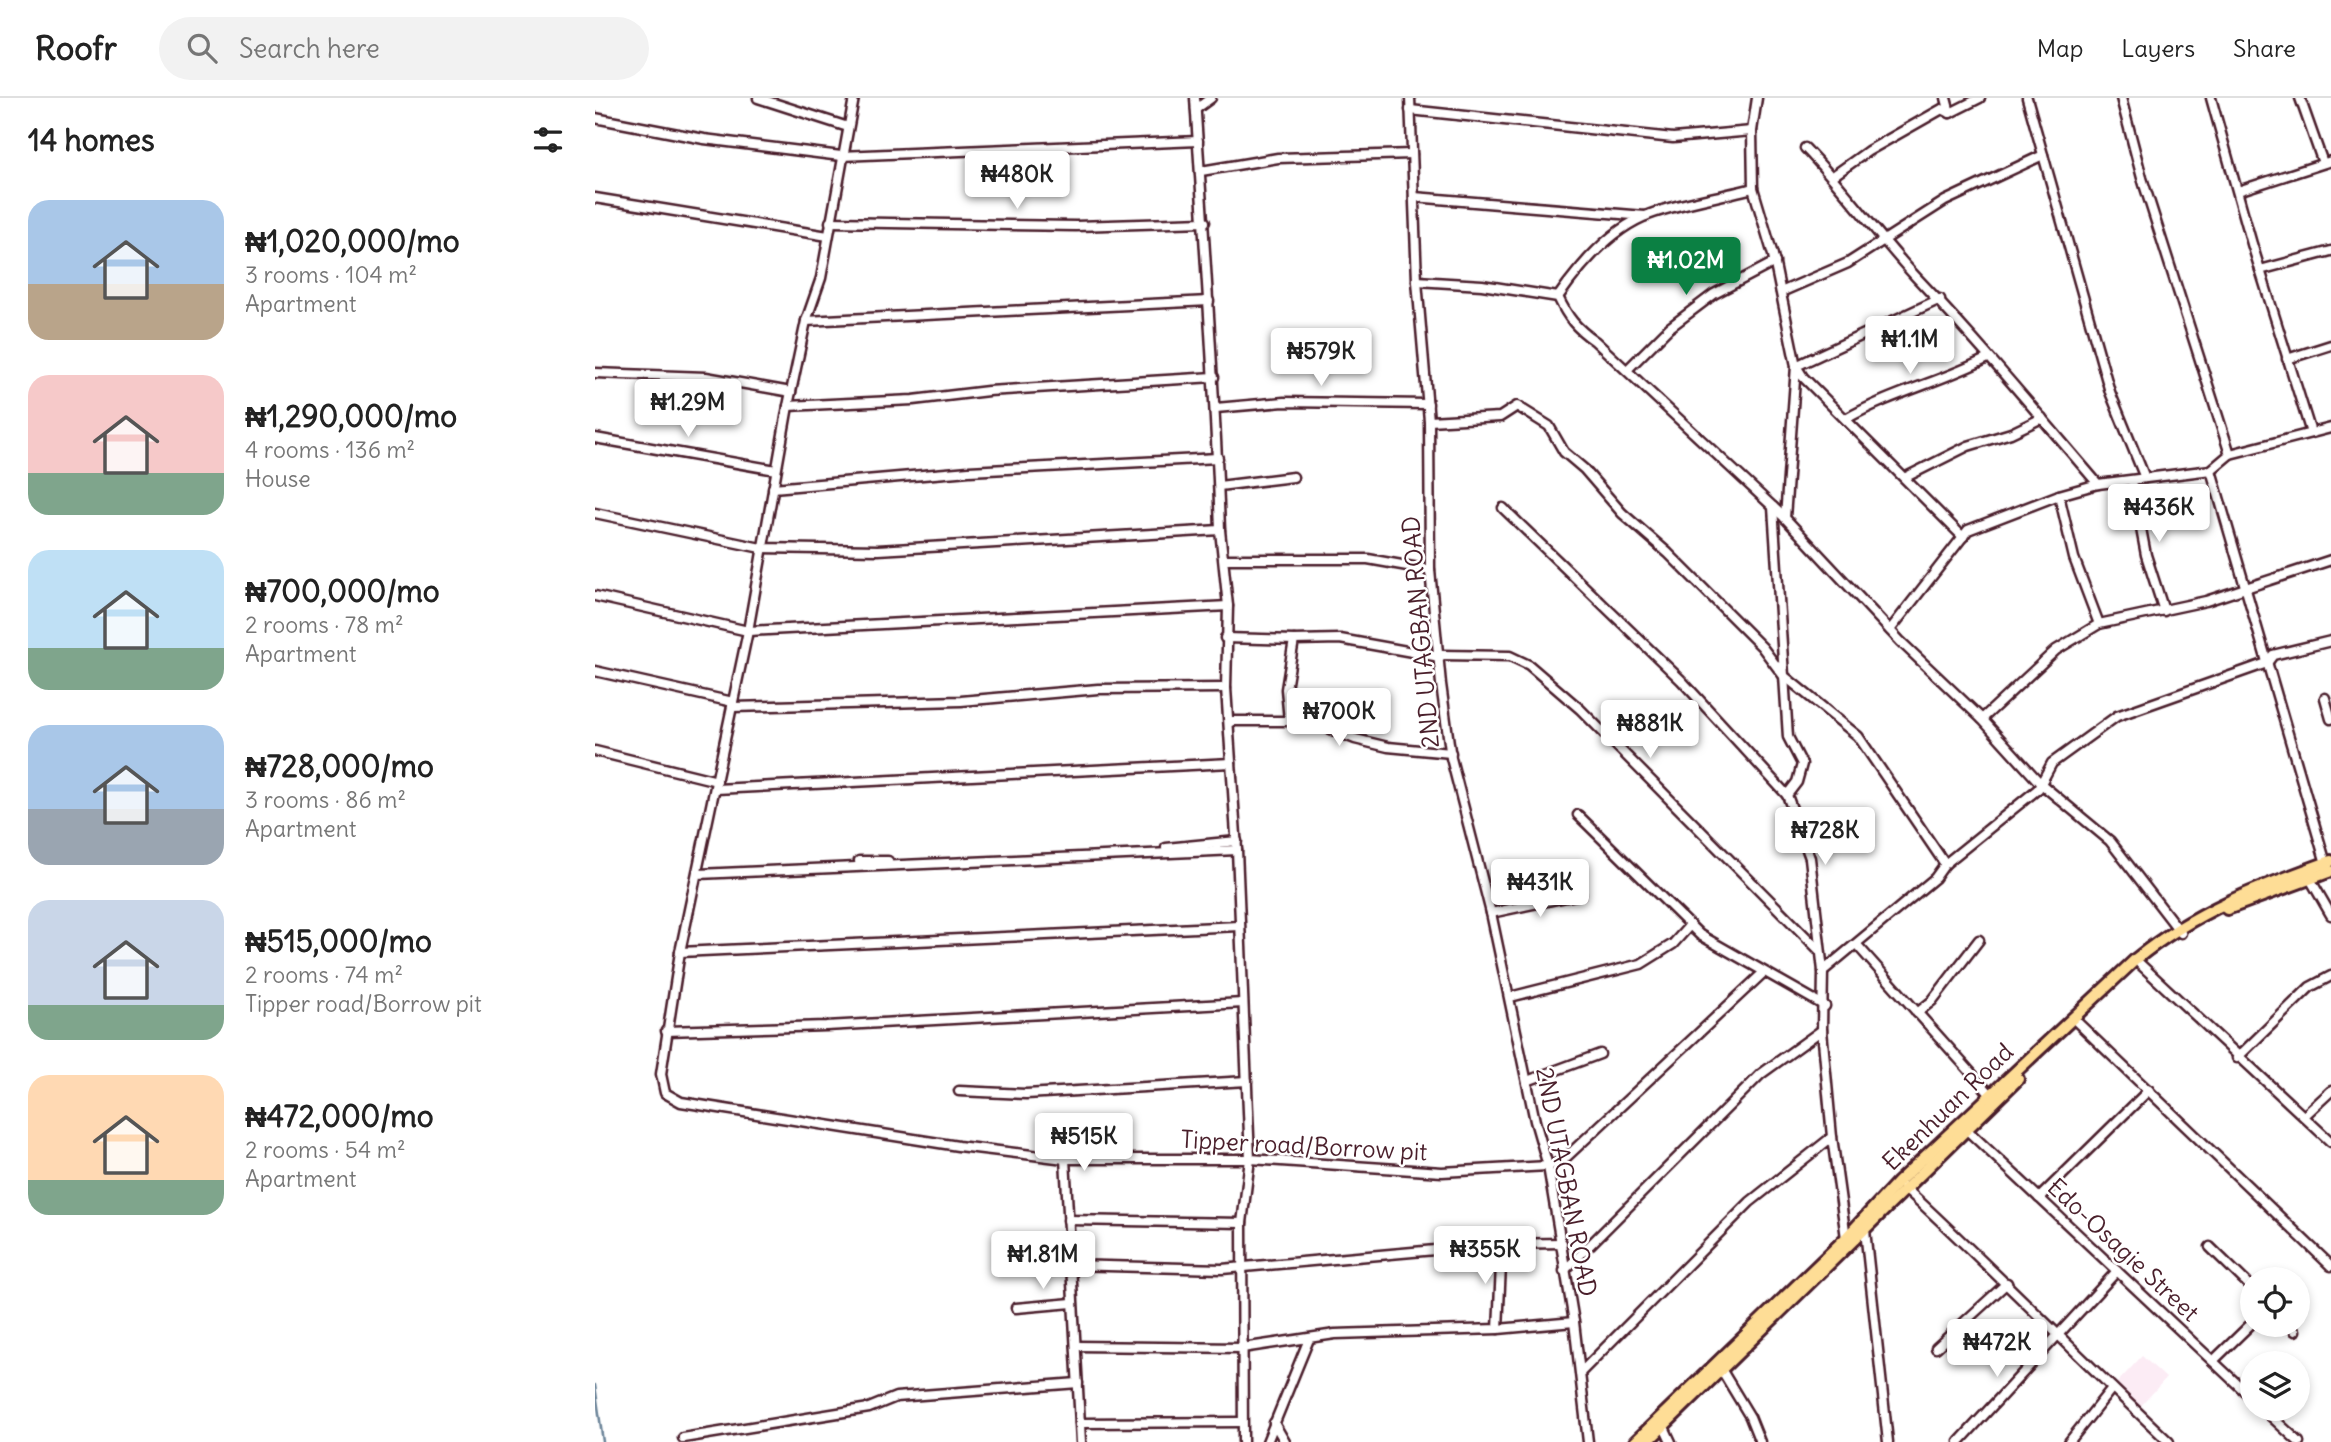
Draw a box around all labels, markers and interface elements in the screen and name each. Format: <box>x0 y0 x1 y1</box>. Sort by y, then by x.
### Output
search box <box>159 17 649 80</box>
text: Roofr <box>35 27 117 69</box>
icon: search <box>183 29 221 67</box>
text: Search here <box>239 32 380 65</box>
text: Map <box>2037 33 2083 63</box>
text: Layers <box>2121 33 2195 63</box>
text: Share <box>2233 33 2296 63</box>
text: 14 homes <box>28 121 155 159</box>
icon: filters <box>529 121 567 159</box>
pin: ₦480K <box>968 152 1066 211</box>
text: ₦480K <box>981 159 1053 188</box>
text: ₦1,020,000/mo <box>245 222 460 260</box>
icon: home <box>84 228 168 312</box>
pin: ₦1.02M <box>1629 238 1743 297</box>
text: ₦1.02M <box>1648 245 1724 274</box>
text: 3 rooms · 104 m² <box>245 260 417 289</box>
text: Apartment <box>245 289 357 318</box>
pin: ₦1.1M <box>1861 316 1959 376</box>
text: ₦1.1M <box>1881 324 1939 353</box>
pin: ₦579K <box>1272 328 1370 388</box>
text: ₦579K <box>1287 336 1355 365</box>
pin: ₦1.29M <box>631 380 745 439</box>
text: ₦1.29M <box>650 387 726 416</box>
text: ₦1,290,000/mo <box>245 397 457 435</box>
icon: home <box>84 403 168 487</box>
text: 4 rooms · 136 m² <box>245 435 415 464</box>
text: House <box>245 464 311 493</box>
pin: ₦436K <box>2110 484 2208 544</box>
text: ₦436K <box>2124 492 2194 521</box>
street label: 2ND UTAGBAN ROAD <box>1395 515 1445 749</box>
text: ₦700,000/mo <box>245 572 440 610</box>
icon: home <box>84 578 168 662</box>
text: 2 rooms · 78 m² <box>245 610 404 639</box>
text: Apartment <box>245 639 357 668</box>
pin: ₦700K <box>1290 688 1388 748</box>
text: ₦700K <box>1303 696 1375 725</box>
pin: ₦881K <box>1601 700 1699 760</box>
text: ₦881K <box>1617 708 1683 737</box>
text: ₦728,000/mo <box>245 747 434 785</box>
icon: home <box>84 753 168 837</box>
text: 3 rooms · 86 m² <box>245 785 406 814</box>
pin: ₦728K <box>1776 808 1874 867</box>
text: Apartment <box>245 814 357 843</box>
text: ₦728K <box>1791 815 1859 844</box>
pin: ₦431K <box>1491 860 1589 919</box>
text: ₦431K <box>1507 867 1573 896</box>
text: ₦515,000/mo <box>245 922 432 960</box>
icon: home <box>84 928 168 1012</box>
text: 2 rooms · 74 m² <box>245 960 403 989</box>
text: Tipper road/Borrow pit <box>245 989 482 1018</box>
street label: Ekenhuan Road <box>1876 1036 2019 1176</box>
street label: 2ND UTAGBAN ROAD <box>1530 1065 1604 1299</box>
text: ₦472,000/mo <box>245 1097 434 1135</box>
icon: home <box>84 1103 168 1187</box>
pin: ₦515K <box>1035 1114 1133 1173</box>
text: ₦515K <box>1051 1121 1117 1150</box>
street label: Tipper road/Borrow pit <box>1180 1124 1428 1166</box>
text: 2 rooms · 54 m² <box>245 1135 406 1164</box>
text: Apartment <box>245 1164 357 1193</box>
street label: Edo-Osagie Street <box>2042 1171 2206 1327</box>
pin: ₦355K <box>1436 1226 1534 1286</box>
pin: ₦1.81M <box>986 1232 1100 1291</box>
text: ₦355K <box>1450 1234 1520 1263</box>
text: ₦1.81M <box>1007 1239 1079 1268</box>
map controls <box>2240 1267 2310 1421</box>
button: locate <box>2240 1267 2310 1337</box>
pin: ₦472K <box>1948 1320 2046 1379</box>
text: ₦472K <box>1963 1327 2031 1356</box>
button: layers <box>2240 1351 2310 1421</box>

